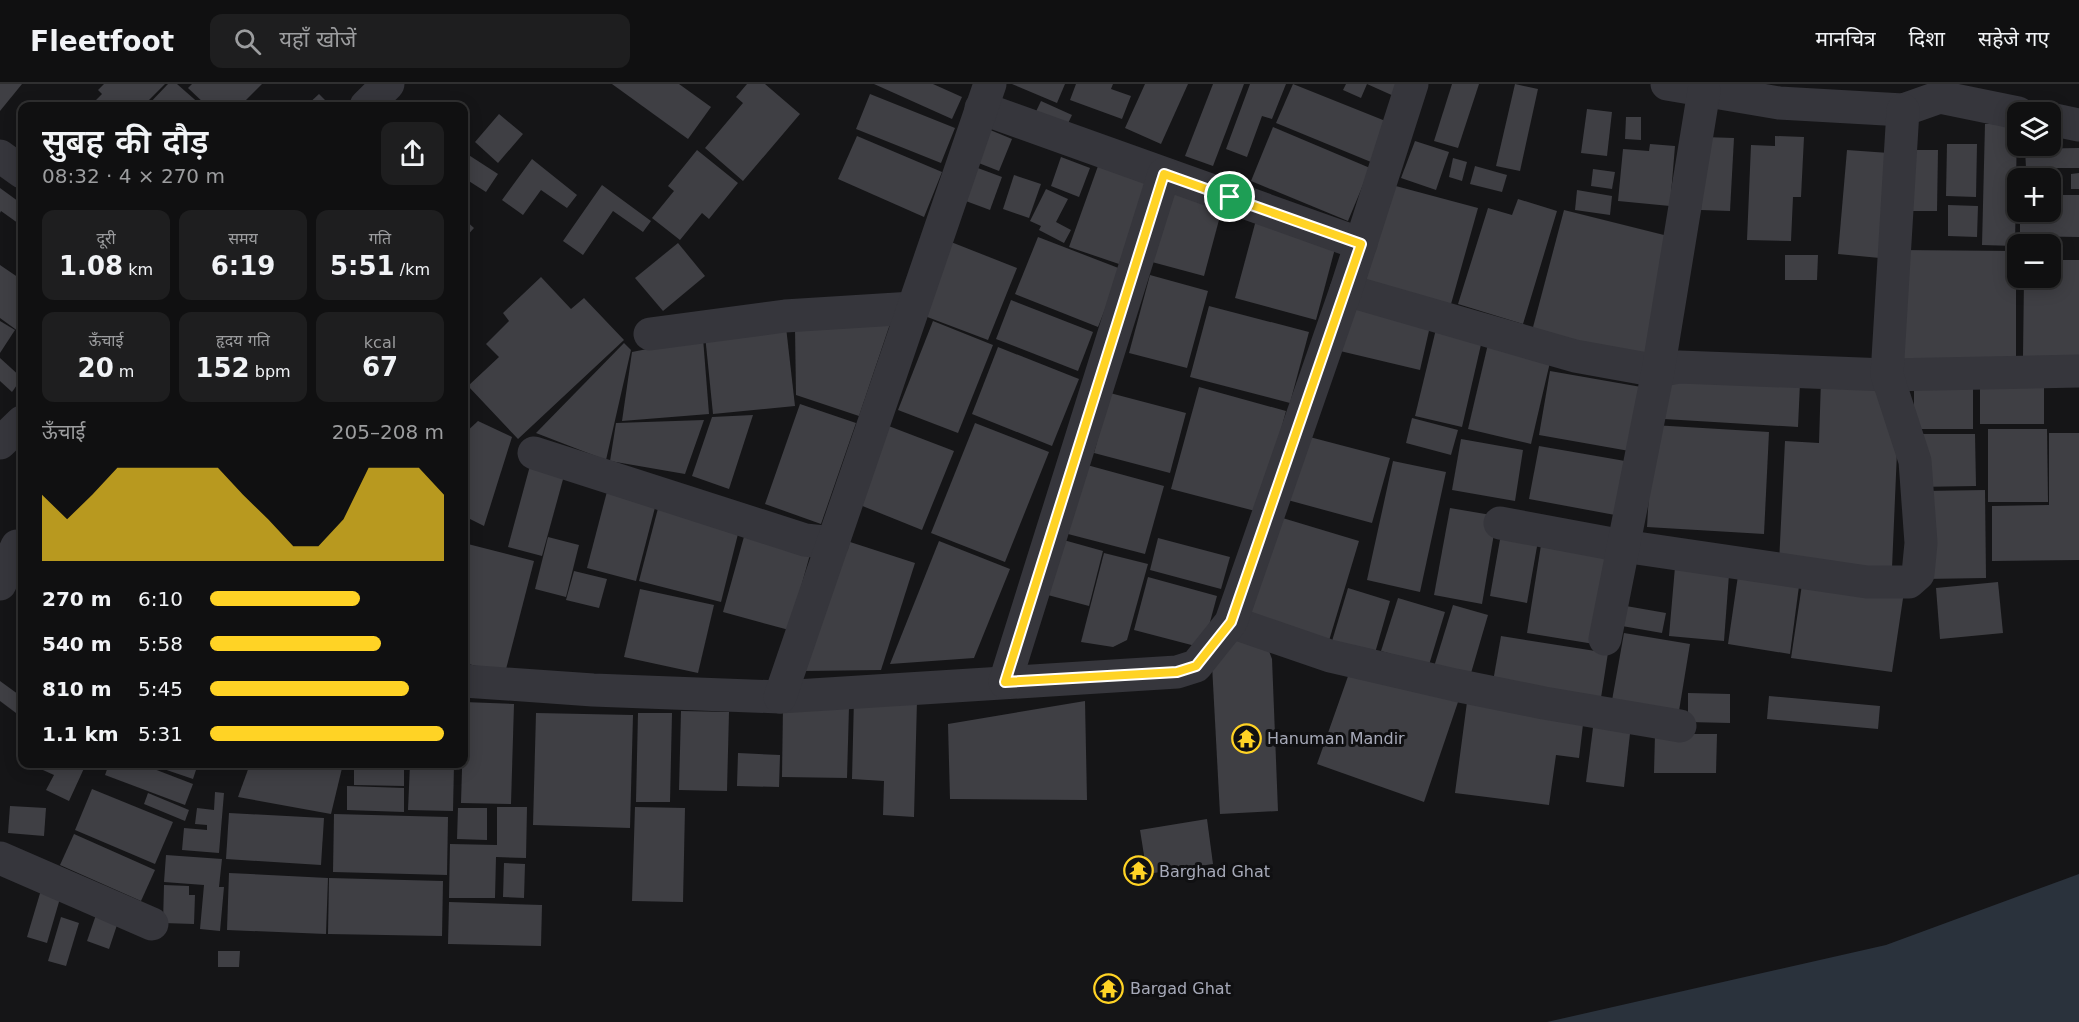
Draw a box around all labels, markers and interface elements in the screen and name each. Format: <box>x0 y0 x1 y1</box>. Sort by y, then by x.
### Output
search box <box>210 14 630 68</box>
text: Fleetfoot <box>30 25 174 58</box>
icon: search <box>231 25 264 58</box>
text: यहाँ खोजें <box>279 27 356 52</box>
text: मानचित्र <box>1816 27 1876 51</box>
text: दिशा <box>1909 27 1945 51</box>
text: सहेजे गए <box>1978 27 2049 51</box>
map controls <box>2007 102 2061 288</box>
button: layers <box>2007 102 2061 156</box>
text: सुबह की दौड़ <box>42 122 208 161</box>
button: share <box>381 122 444 185</box>
text: 08:32 · 4 × 270 m <box>42 164 225 188</box>
button: + <box>2007 168 2061 222</box>
pin <box>1204 171 1255 222</box>
icon: arrive <box>1213 180 1246 213</box>
text: दूरी <box>96 229 116 248</box>
text: समय <box>228 229 258 248</box>
text: गति <box>369 229 391 248</box>
button: − <box>2007 234 2061 288</box>
text: 1.08 <box>59 251 123 281</box>
text: 6:19 <box>211 251 275 281</box>
text: 5:51 <box>330 251 395 281</box>
text: km <box>123 260 153 279</box>
text: /km <box>395 260 430 279</box>
text: ऊँचाई <box>89 331 123 350</box>
text: हृदय गति <box>216 331 270 350</box>
text: kcal <box>364 333 396 352</box>
text: 67 <box>362 352 398 382</box>
text: 20 <box>78 353 114 383</box>
text: 152 <box>195 353 250 383</box>
text: m <box>114 362 134 381</box>
text: bpm <box>250 362 291 381</box>
text: ऊँचाई <box>42 420 85 444</box>
text: 205–208 m <box>332 420 444 444</box>
text: 270 m <box>42 587 112 611</box>
text: 6:10 <box>138 587 183 611</box>
text: 540 m <box>42 632 112 656</box>
text: 5:58 <box>138 632 183 656</box>
text: 810 m <box>42 677 112 701</box>
text: 5:45 <box>138 677 183 701</box>
text: 1.1 km <box>42 722 119 746</box>
text: 5:31 <box>138 722 183 746</box>
temple icon: Hanuman Mandir <box>1230 722 1262 754</box>
place label: Hanuman Mandir <box>1267 729 1405 748</box>
temple icon: Barghad Ghat <box>1122 855 1154 887</box>
place label: Barghad Ghat <box>1159 862 1270 881</box>
temple icon: Bargad Ghat <box>1093 972 1125 1004</box>
place label: Bargad Ghat <box>1130 979 1231 998</box>

